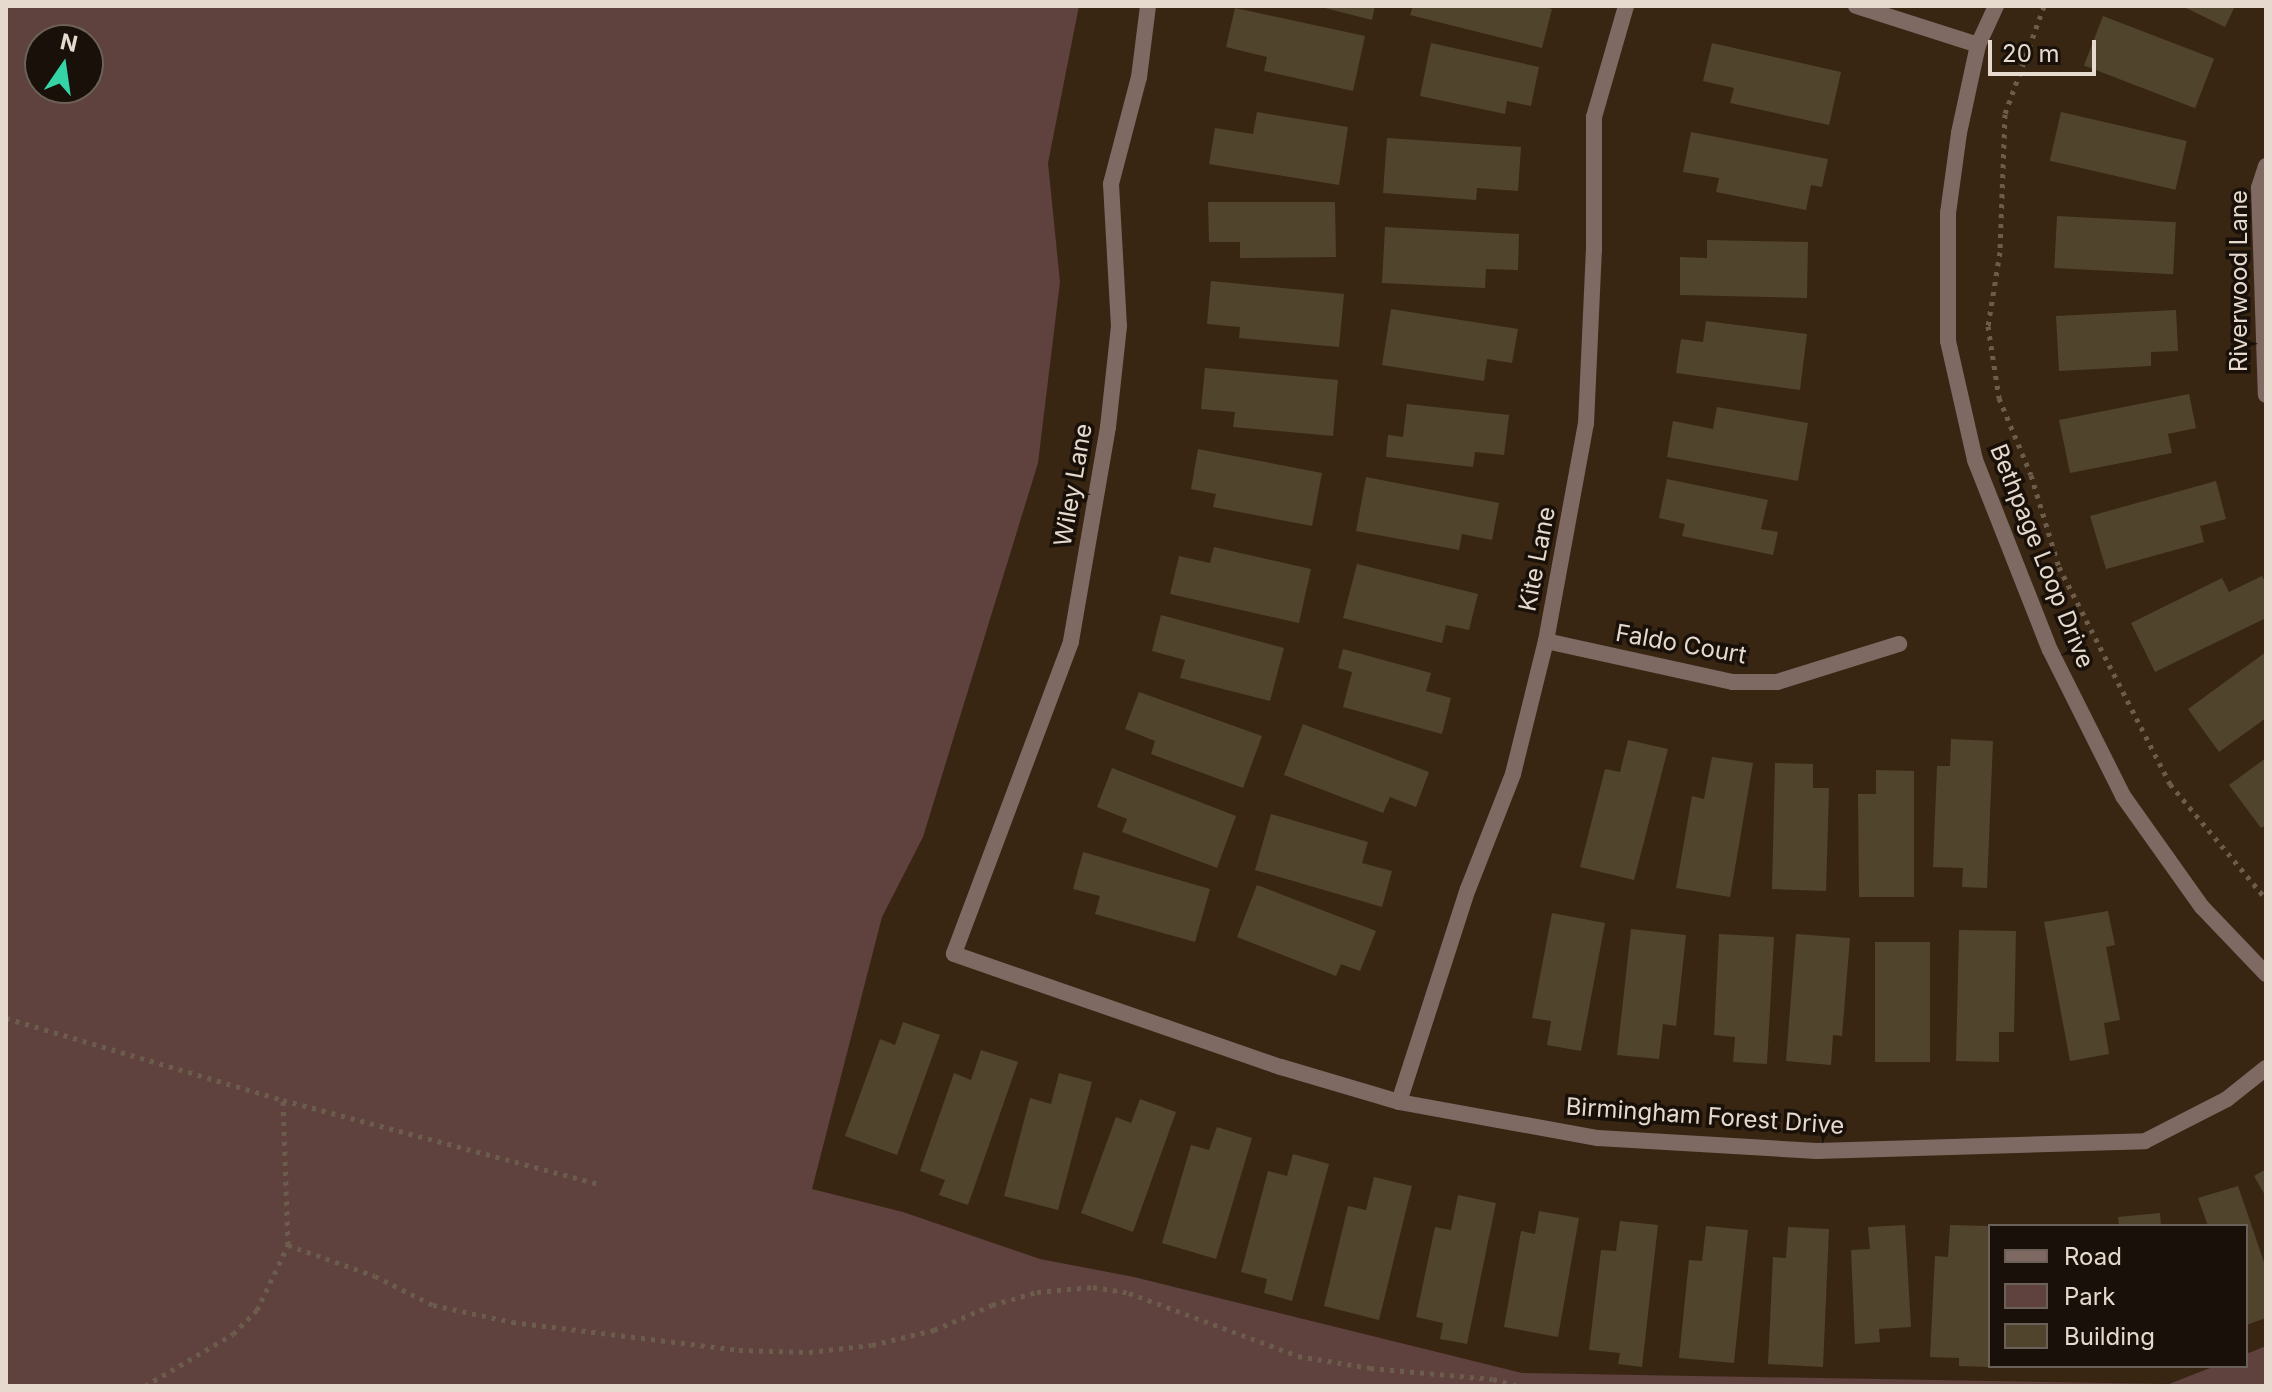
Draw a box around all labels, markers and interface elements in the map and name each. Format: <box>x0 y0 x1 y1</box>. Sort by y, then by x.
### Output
north arrow <box>24 24 104 104</box>
scale bar <box>1992 24 2100 74</box>
text: N <box>58 28 80 57</box>
text: 20 m <box>2002 39 2060 68</box>
street label: Riverwood Lane <box>2225 190 2253 372</box>
street label: Wiley Lane <box>1048 421 1098 549</box>
street label: Bethpage Loop Drive <box>1984 440 2100 672</box>
street label: Kite Lane <box>1513 504 1561 614</box>
street label: Faldo Court <box>1613 618 1749 670</box>
street label: Birmingham Forest Drive <box>1565 1092 1845 1140</box>
legend <box>1988 1224 2248 1368</box>
text: Road <box>2064 1242 2122 1271</box>
text: Park <box>2064 1282 2115 1311</box>
text: Building <box>2064 1322 2155 1351</box>

